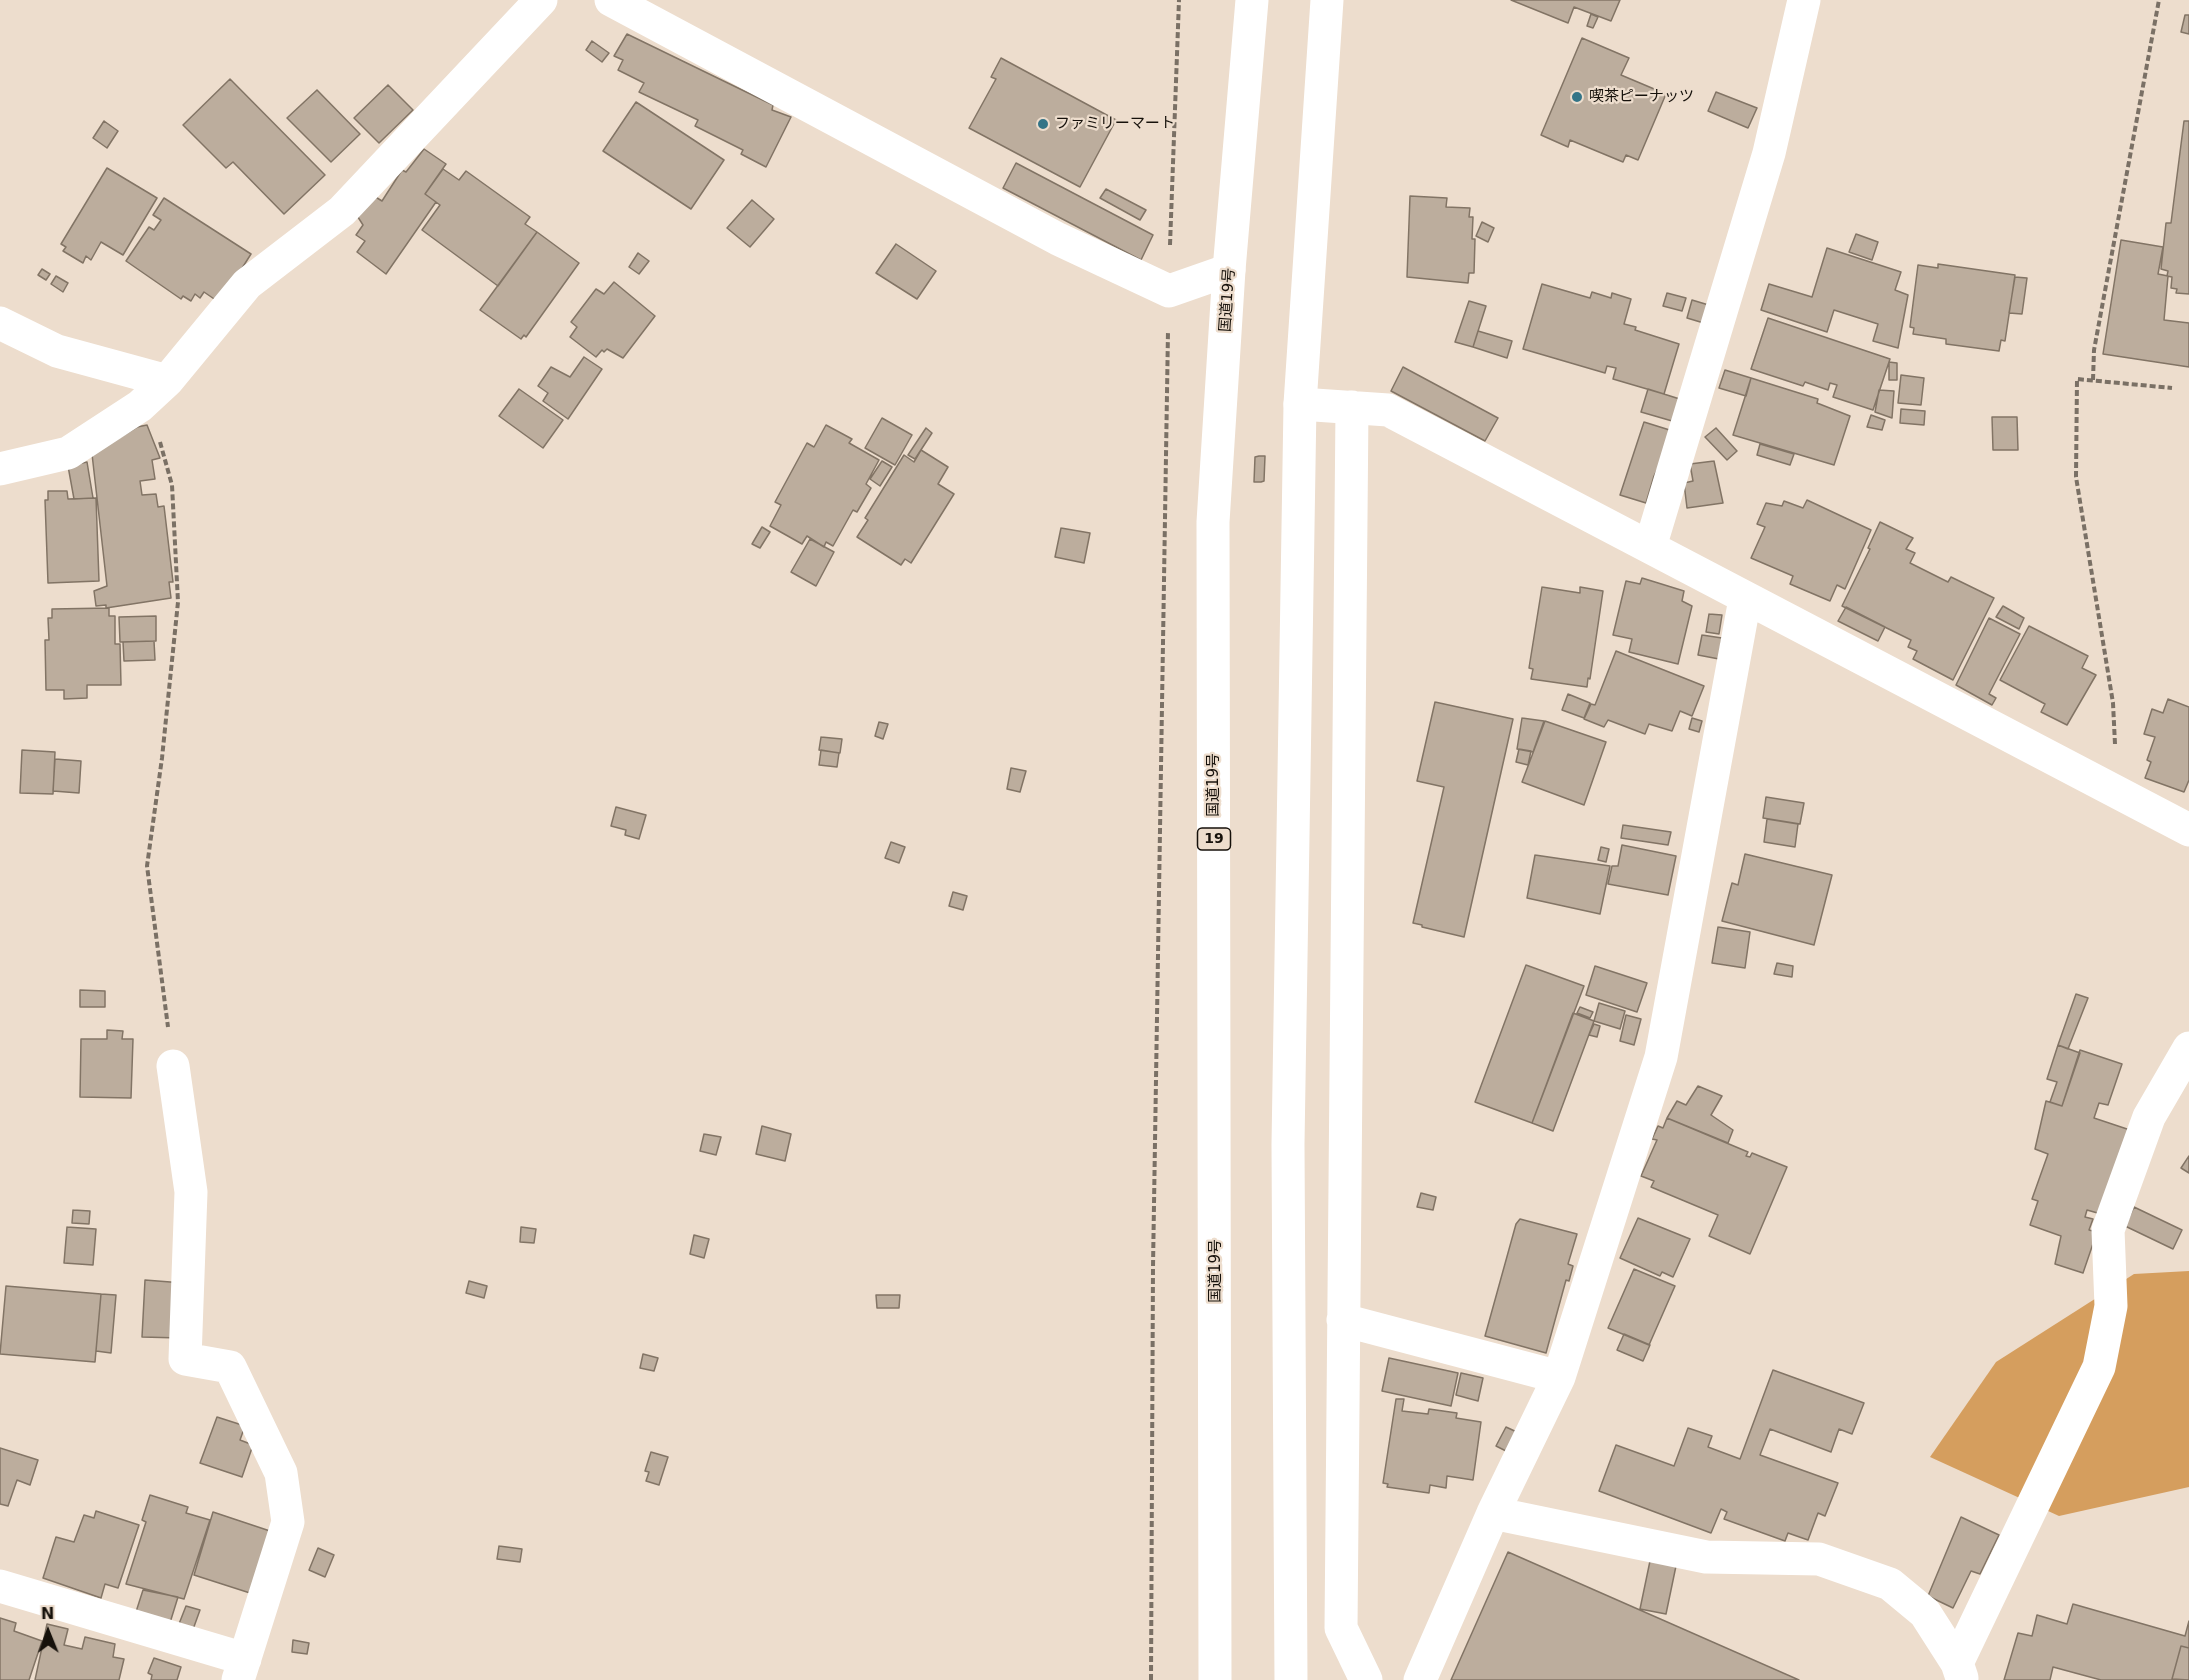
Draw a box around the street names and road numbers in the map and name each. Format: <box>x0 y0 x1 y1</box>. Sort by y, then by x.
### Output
street label: 国道19号 <box>1217 267 1239 333</box>
street label: 国道19号 <box>1205 753 1223 817</box>
road number: 19 <box>1198 828 1230 850</box>
street label: 国道19号 <box>1207 1239 1225 1303</box>

